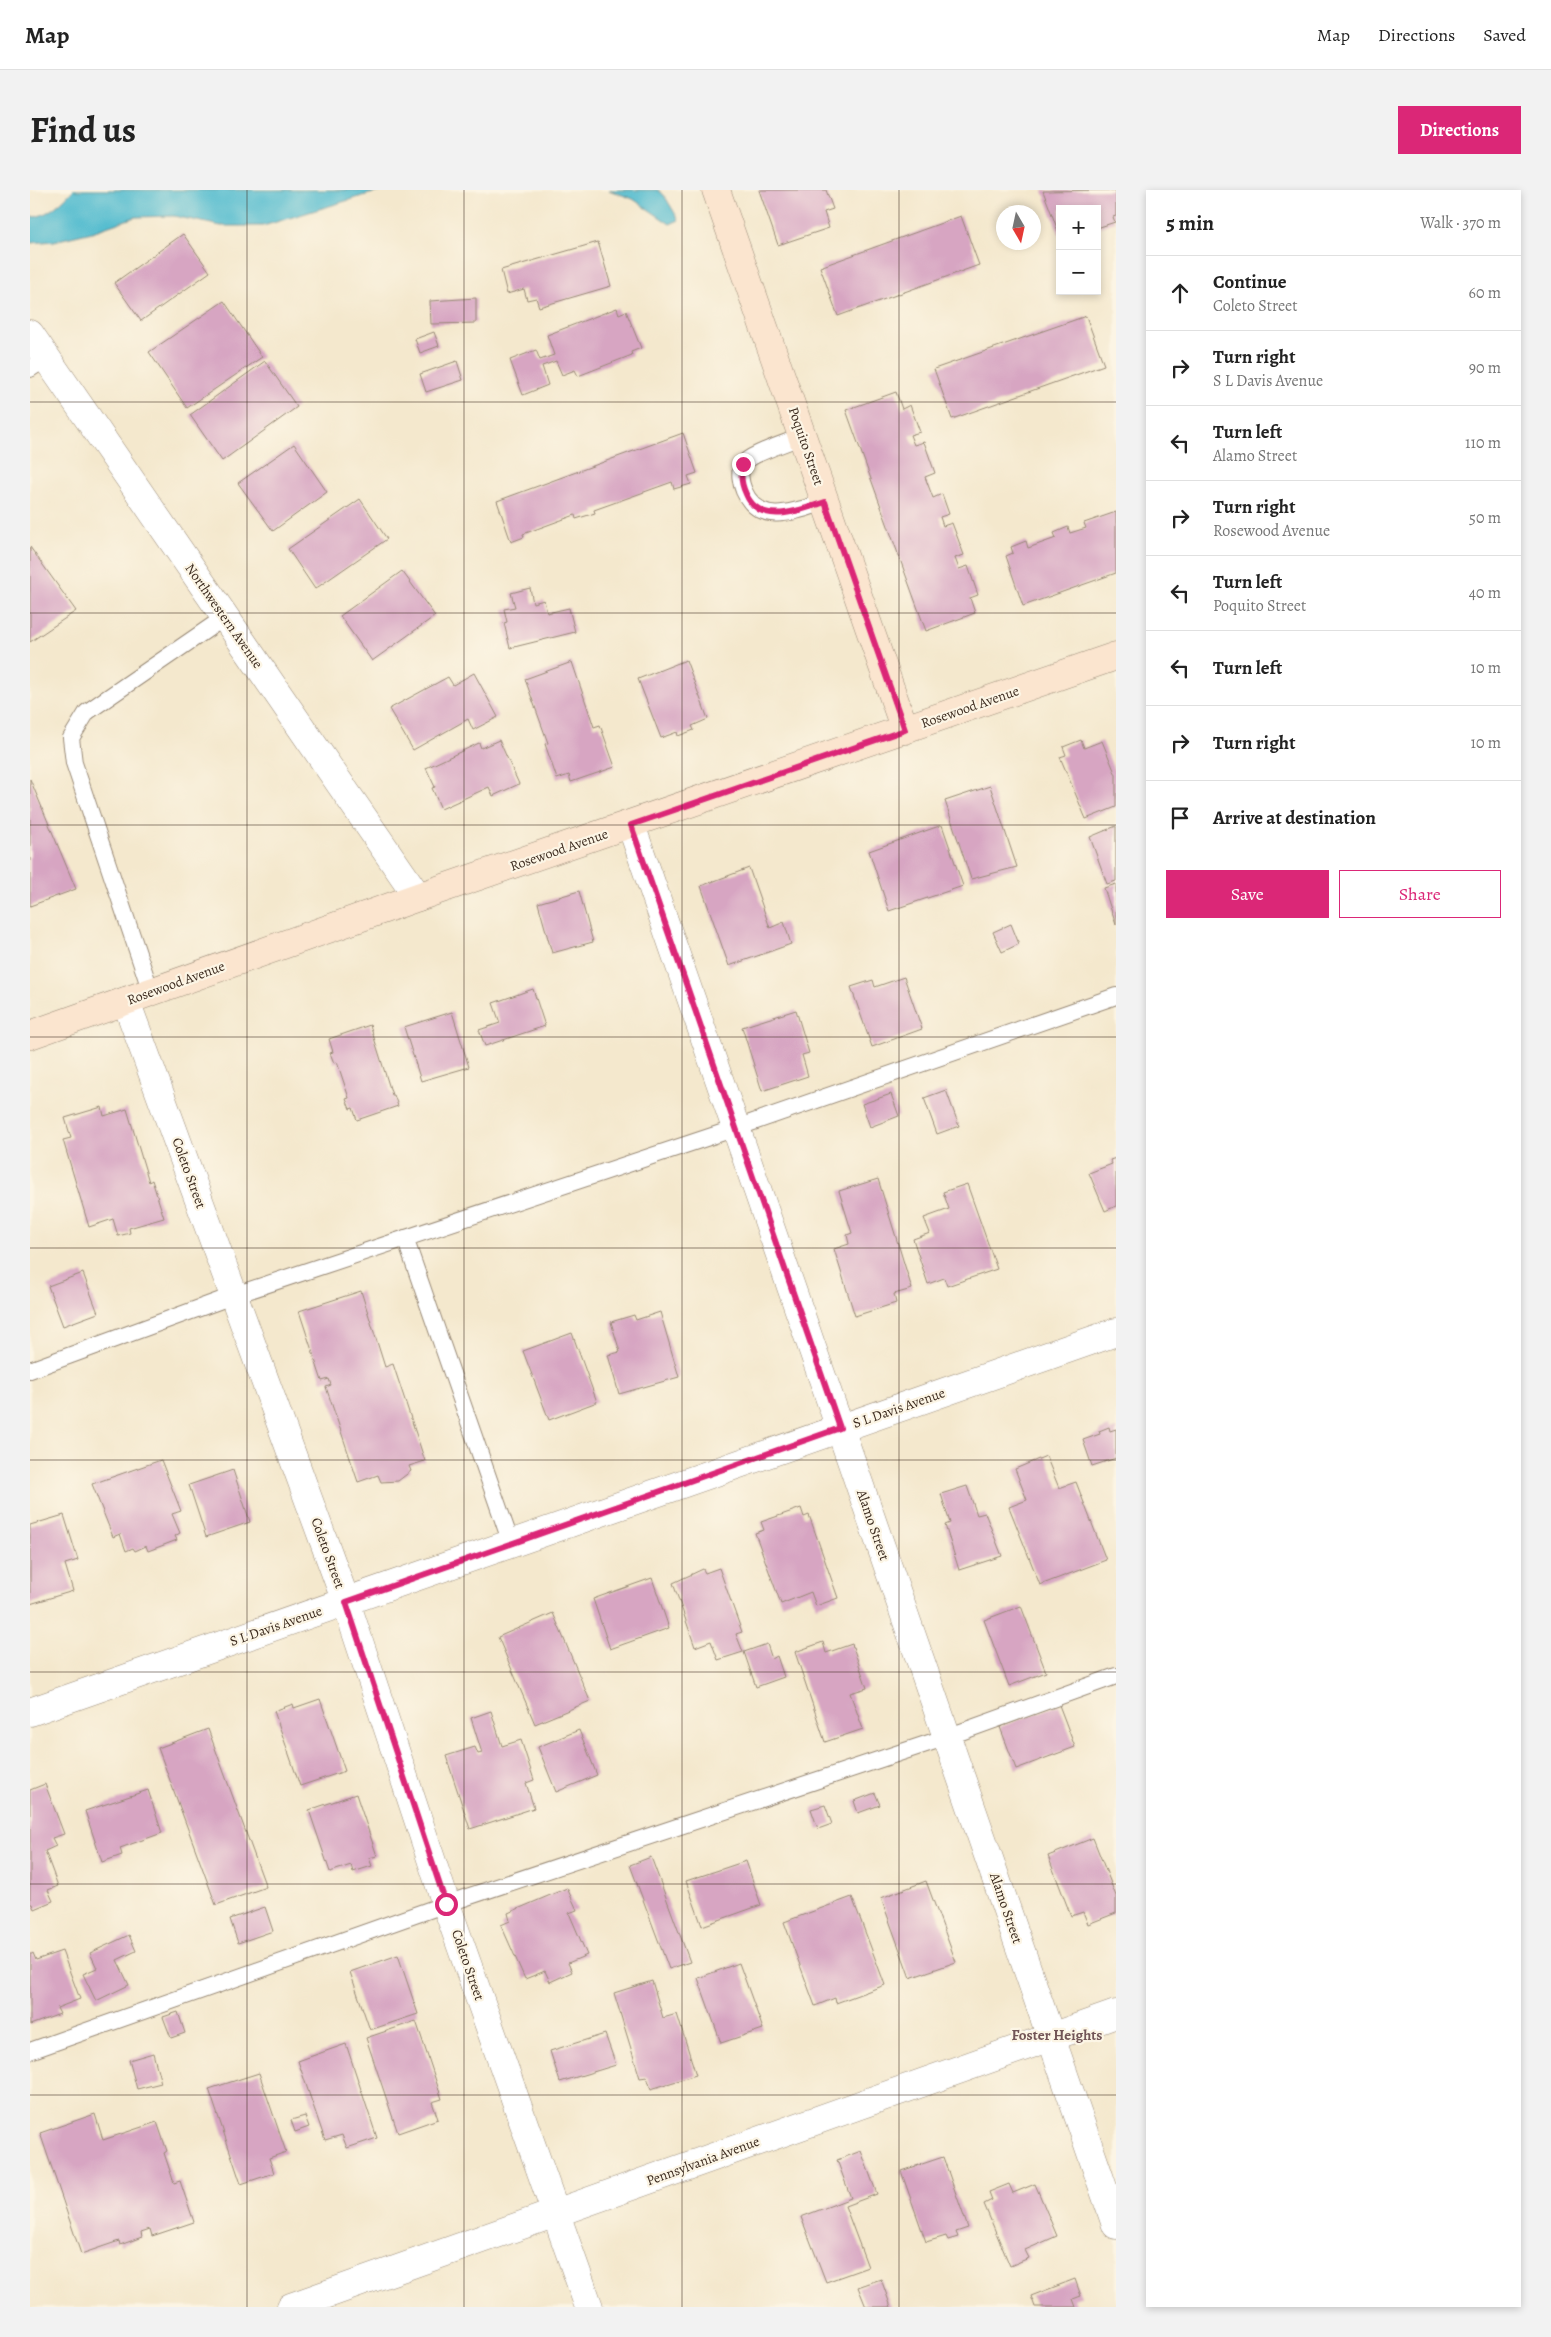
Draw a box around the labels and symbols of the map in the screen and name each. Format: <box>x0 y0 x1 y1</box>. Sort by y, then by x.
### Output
north arrow <box>996 205 1041 250</box>
street label: Poquito Street <box>784 404 828 488</box>
route end <box>732 453 755 476</box>
street label: Northwestern Avenue <box>181 560 267 672</box>
street label: Rosewood Avenue <box>918 681 1022 733</box>
street label: Rosewood Avenue <box>507 824 611 876</box>
street label: Rosewood Avenue <box>125 957 227 1009</box>
street label: Coleto Street <box>167 1135 211 1211</box>
street label: S L Davis Avenue <box>850 1383 948 1433</box>
street label: Alamo Street <box>852 1486 894 1563</box>
street label: Coleto Street <box>306 1515 350 1591</box>
street label: S L Davis Avenue <box>227 1601 325 1651</box>
street label: Alamo Street <box>985 1869 1027 1946</box>
route start <box>435 1893 458 1916</box>
street label: Coleto Street <box>447 1927 489 2003</box>
district label: Foster Heights <box>1012 2025 1102 2045</box>
street label: Pennsylvania Avenue <box>644 2132 762 2190</box>

